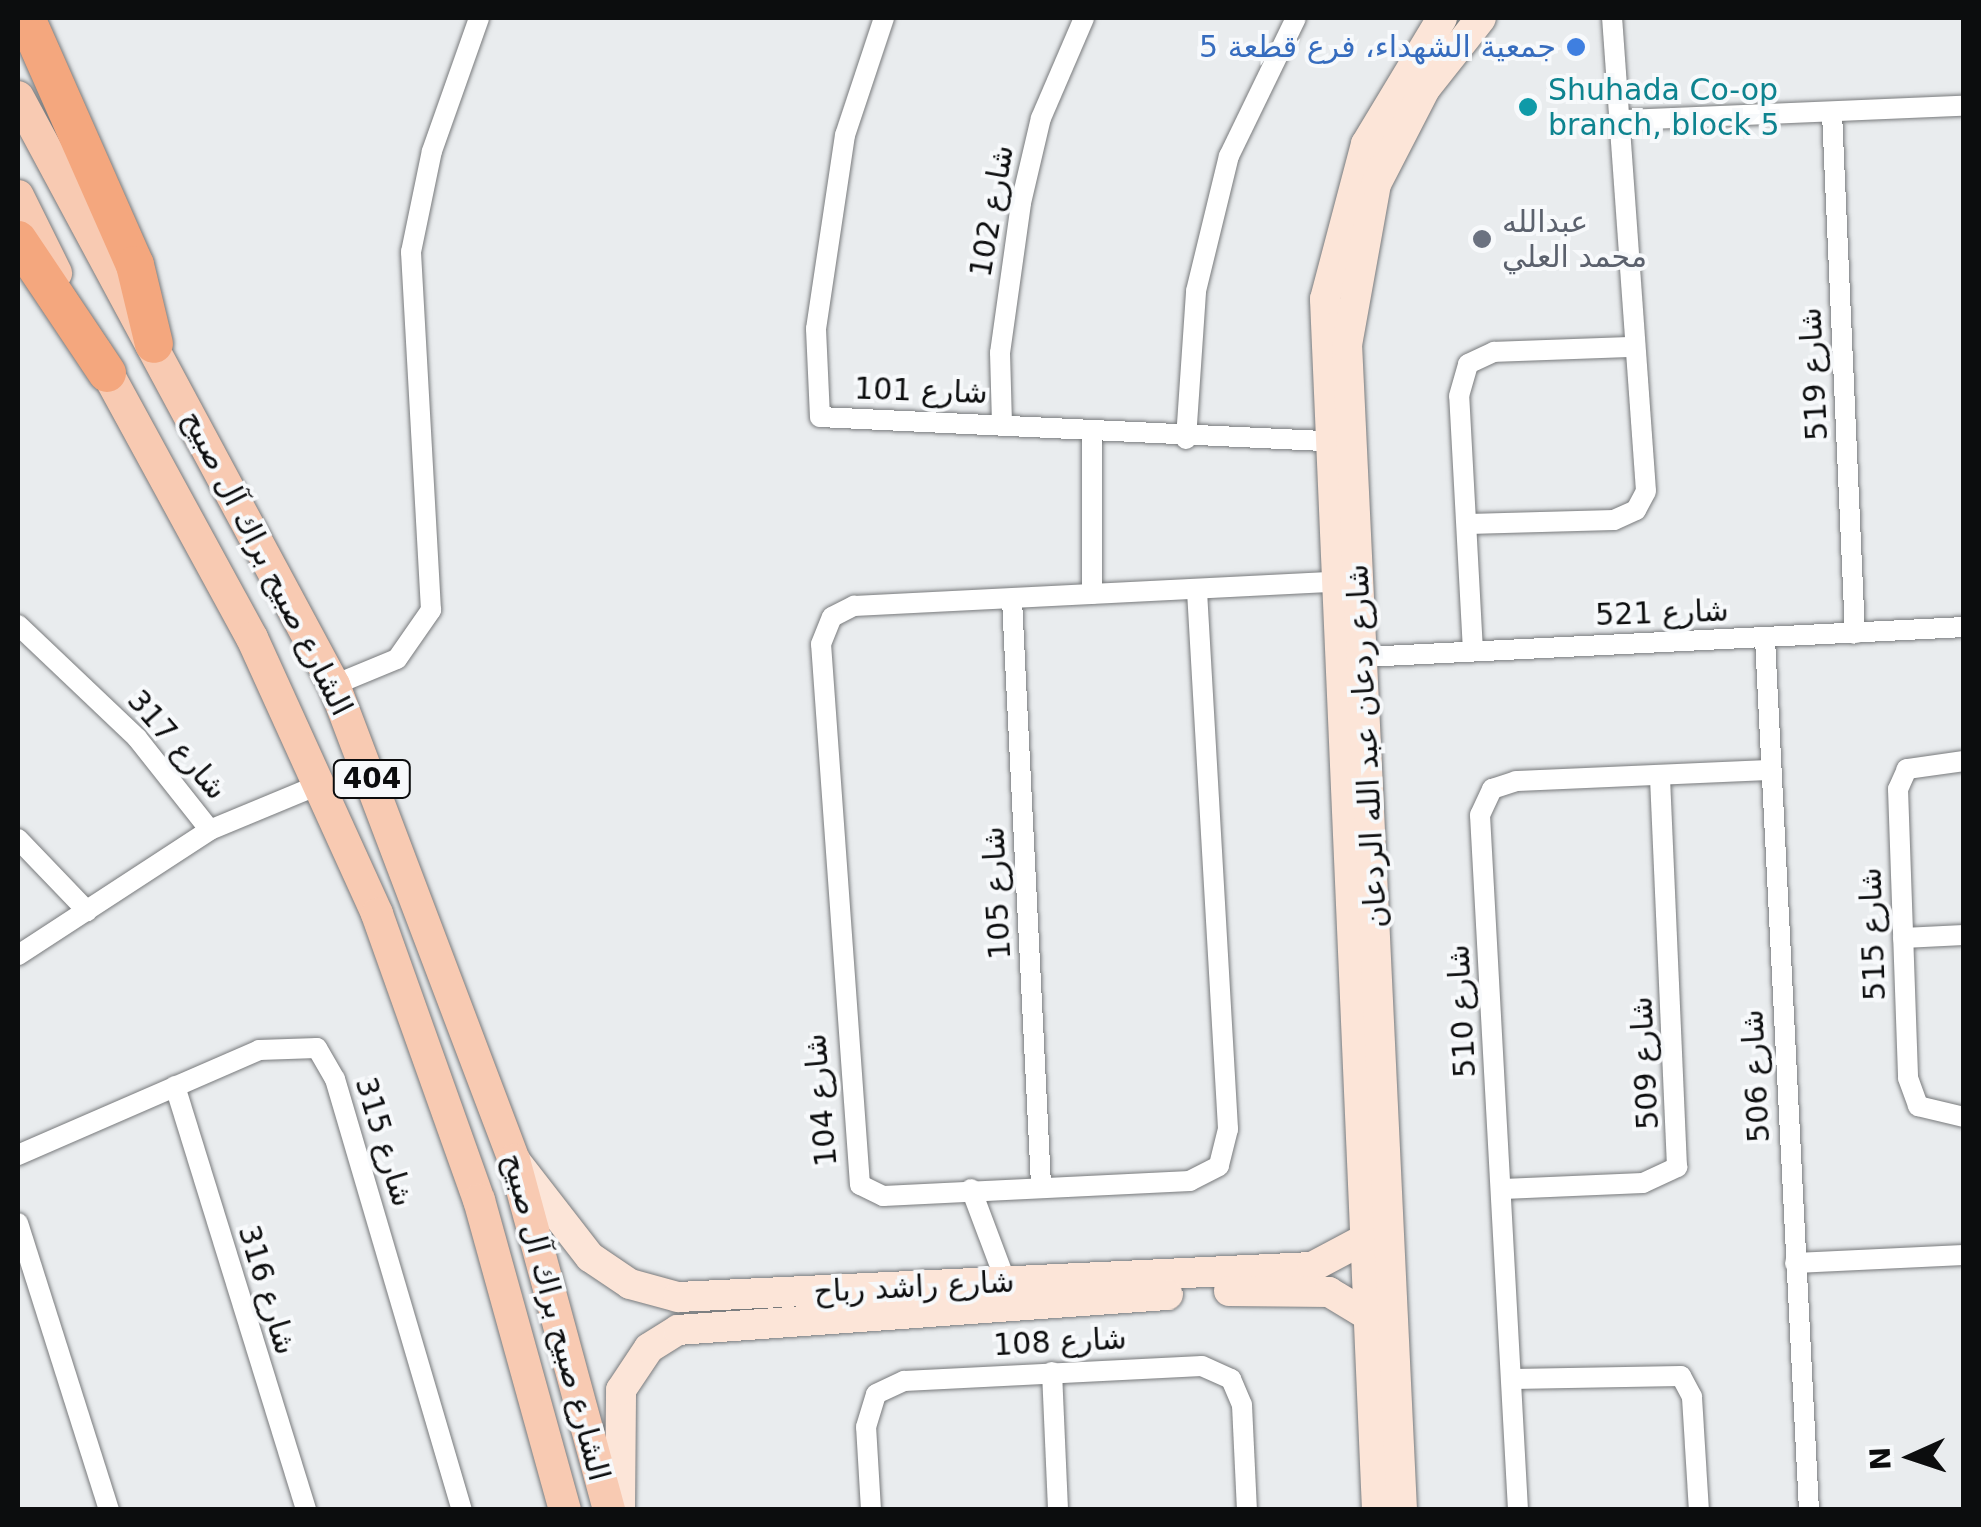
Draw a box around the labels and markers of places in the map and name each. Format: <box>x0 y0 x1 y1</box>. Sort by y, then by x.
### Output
place label: جمعية الشهداء، فرع قطعة 5 <box>1199 29 1556 65</box>
marker: جمعية الشهداء، فرع قطعة 5 <box>1565 36 1587 58</box>
place label: Shuhada Co-op branch, block 5 <box>1548 72 1780 142</box>
marker: Shuhada Co-op branch, block 5 <box>1517 96 1539 118</box>
place label: عبدالله محمد العلي <box>1502 204 1647 274</box>
marker: عبدالله محمد العلي <box>1471 228 1493 250</box>

